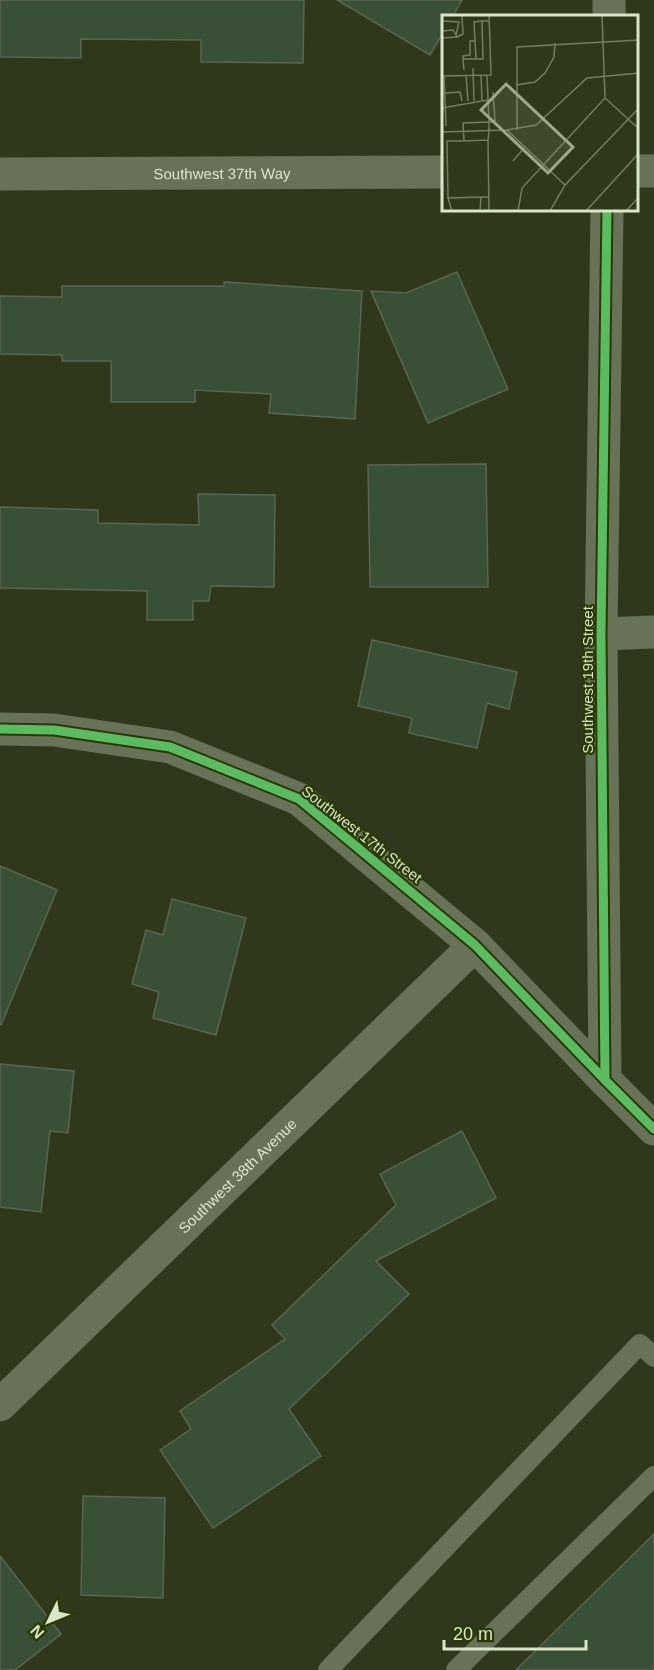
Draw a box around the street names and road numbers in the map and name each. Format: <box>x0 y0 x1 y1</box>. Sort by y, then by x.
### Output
street label: Southwest 37th Way <box>153 164 291 182</box>
street label: Southwest 19th Street <box>579 605 596 754</box>
street label: Southwest 17th Street <box>299 782 426 887</box>
street label: Southwest 38th Avenue <box>175 1115 300 1236</box>

